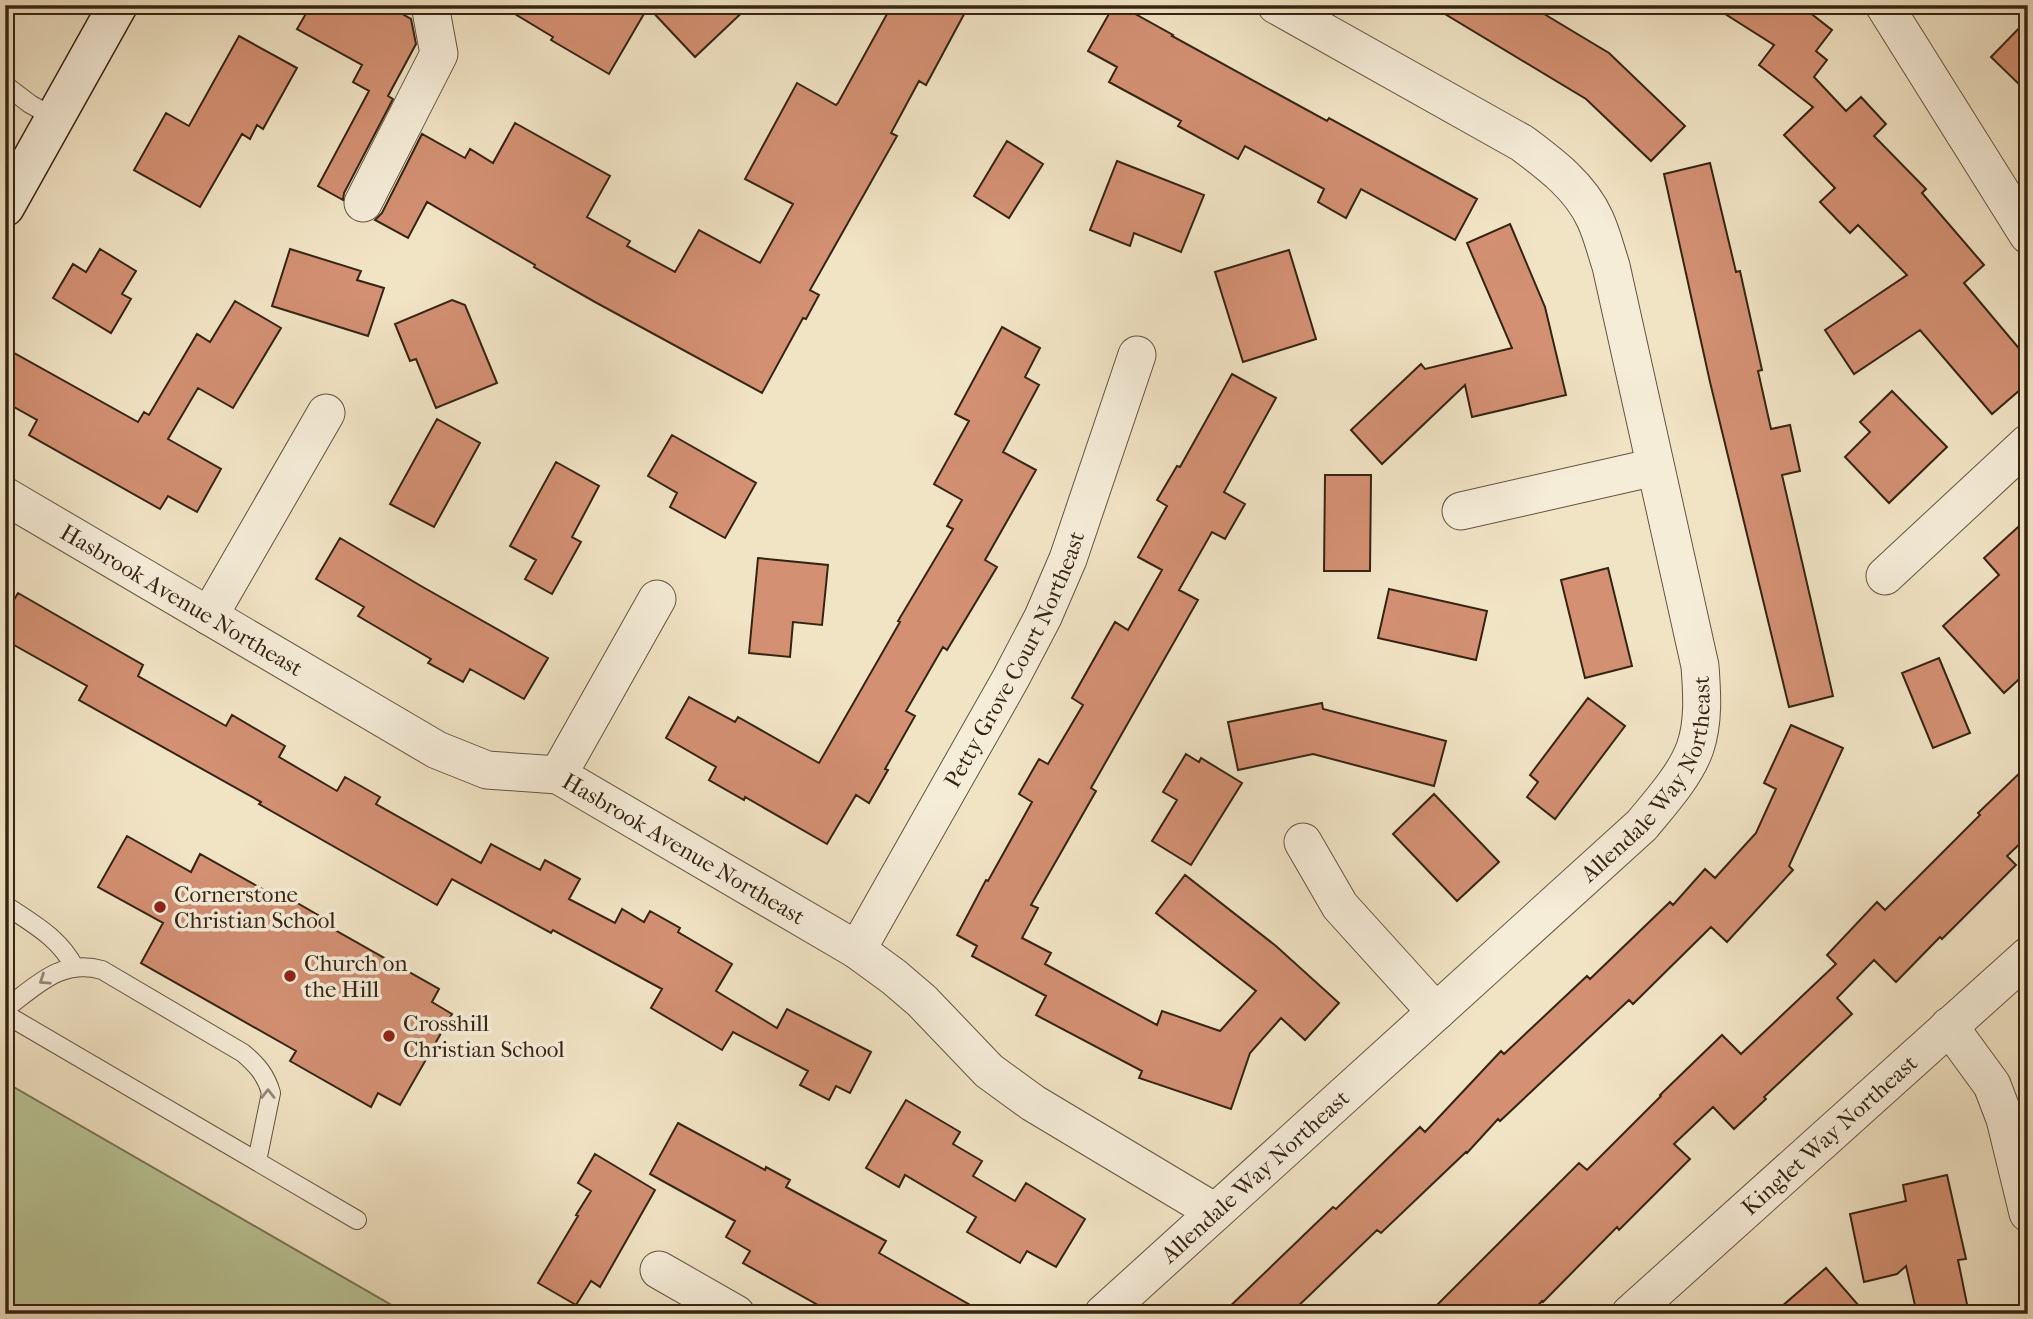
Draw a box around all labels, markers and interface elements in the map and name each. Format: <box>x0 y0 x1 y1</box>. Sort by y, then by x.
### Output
street label: Hasbrook Avenue Northeast <box>56 519 307 682</box>
street label: Petty Grove Court Northeast <box>939 528 1090 793</box>
street label: Allendale Way Northeast <box>1575 675 1716 888</box>
street label: Hasbrook Avenue Northeast <box>558 768 810 931</box>
place label: Cornerstone Christian School <box>174 881 336 934</box>
marker: Cornerstone Christian School <box>152 899 168 915</box>
place label: Church on the Hill <box>304 950 408 1003</box>
marker: Church on the Hill <box>282 968 298 984</box>
one-way arrow <box>39 972 52 984</box>
place label: Crosshill Christian School <box>403 1010 565 1063</box>
marker: Crosshill Christian School <box>381 1028 397 1044</box>
street label: Kinglet Way Northeast <box>1736 1049 1923 1221</box>
street label: Allendale Way Northeast <box>1155 1084 1355 1269</box>
one-way arrow <box>260 1088 276 1099</box>

